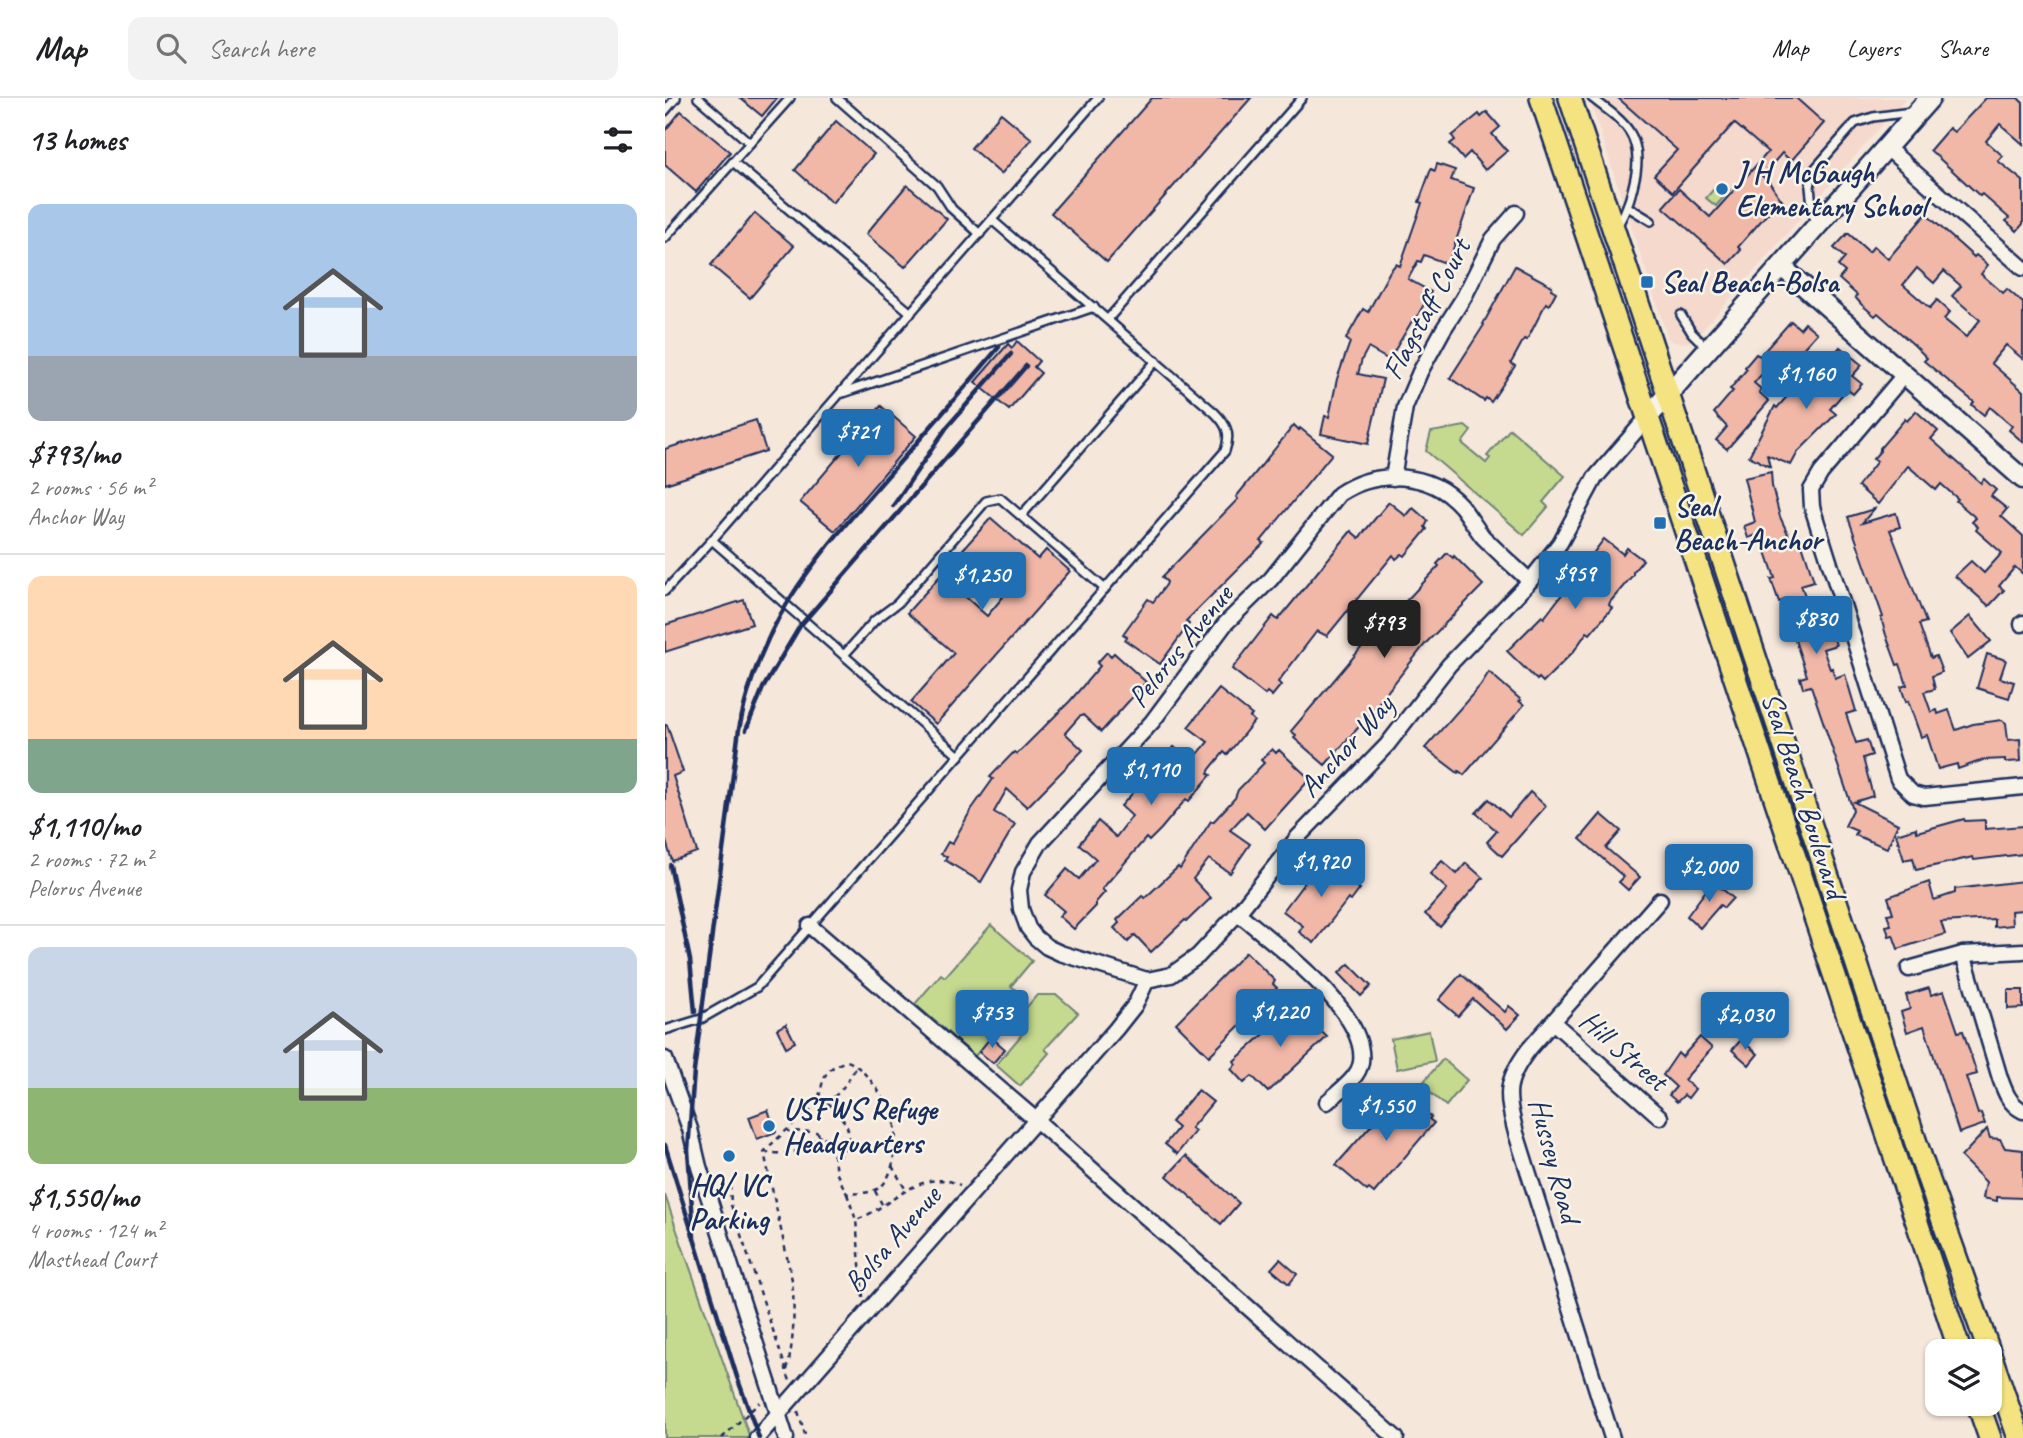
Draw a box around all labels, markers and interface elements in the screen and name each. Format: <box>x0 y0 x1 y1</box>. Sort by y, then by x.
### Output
search box <box>128 17 618 80</box>
text: Map <box>35 27 86 69</box>
icon: search <box>152 29 190 67</box>
text: Search here <box>208 32 314 65</box>
text: Map <box>1772 33 1809 63</box>
text: Layers <box>1847 33 1900 63</box>
text: Share <box>1938 33 1988 63</box>
text: 13 homes <box>28 121 126 159</box>
icon: filters <box>599 121 637 159</box>
place label: J H McGaugh Elementary School <box>1734 153 1932 225</box>
marker: J H McGaugh Elementary School <box>1714 181 1730 197</box>
street label: Flagstaff Court <box>1373 229 1480 386</box>
icon: home <box>270 250 396 376</box>
place label: Seal Beach-Bolsa <box>1661 263 1841 301</box>
marker: Seal Beach-Bolsa <box>1639 274 1655 290</box>
pin: $1,160 <box>1749 352 1863 411</box>
text: $1,160 <box>1778 359 1834 388</box>
pin: $721 <box>817 410 899 469</box>
text: $721 <box>837 417 879 446</box>
text: $793/mo <box>28 435 120 473</box>
text: 2 rooms · 56 m² <box>28 473 152 502</box>
place label: Seal Beach-Anchor <box>1674 487 1825 559</box>
text: Anchor Way <box>28 502 124 531</box>
marker: Seal Beach-Anchor <box>1652 515 1668 531</box>
pin: $1,250 <box>925 552 1039 612</box>
pin: $959 <box>1534 552 1616 611</box>
text: $959 <box>1555 559 1595 588</box>
text: $1,250 <box>954 560 1010 589</box>
street label: Pelorus Avenue <box>1119 575 1243 715</box>
pin: $830 <box>1775 596 1857 656</box>
pin: $793 <box>1343 601 1425 660</box>
text: $830 <box>1795 604 1837 633</box>
text: $793 <box>1363 608 1405 637</box>
icon: home <box>270 622 396 748</box>
street label: Anchor Way <box>1290 686 1403 805</box>
street label: Seal Beach Boulevard <box>1753 687 1856 907</box>
pin: $1,110 <box>1094 748 1208 807</box>
text: $1,110 <box>1123 755 1179 784</box>
text: $1,110/mo <box>28 807 140 845</box>
pin: $1,920 <box>1264 840 1378 899</box>
pin: $2,000 <box>1652 844 1766 904</box>
text: 2 rooms · 72 m² <box>28 845 152 874</box>
text: $1,920 <box>1293 847 1349 876</box>
text: $2,000 <box>1681 852 1737 881</box>
text: Pelorus Avenue <box>28 874 141 903</box>
pin: $753 <box>951 990 1033 1050</box>
pin: $1,220 <box>1223 990 1337 1049</box>
pin: $2,030 <box>1688 992 1802 1052</box>
icon: home <box>270 993 396 1119</box>
text: $1,220 <box>1252 997 1308 1026</box>
text: $753 <box>972 998 1012 1027</box>
text: $2,030 <box>1717 1000 1773 1029</box>
street label: Hill Street <box>1572 1001 1678 1101</box>
pin: $1,550 <box>1329 1084 1443 1143</box>
place label: USFWS Refuge Headquarters <box>783 1090 939 1162</box>
text: $1,550 <box>1358 1091 1414 1120</box>
street label: Hussey Road <box>1520 1094 1591 1230</box>
marker: USFWS Refuge Headquarters <box>761 1118 777 1134</box>
marker: HQ/ VC Parking <box>721 1148 737 1164</box>
place label: HQ/ VC Parking <box>690 1166 773 1238</box>
street label: Bolsa Avenue <box>835 1176 950 1300</box>
text: $1,550/mo <box>28 1178 139 1216</box>
text: 4 rooms · 124 m² <box>28 1216 163 1245</box>
text: Masthead Court <box>28 1245 155 1274</box>
map controls <box>1925 1339 2002 1416</box>
button: layers <box>1925 1339 2002 1416</box>

